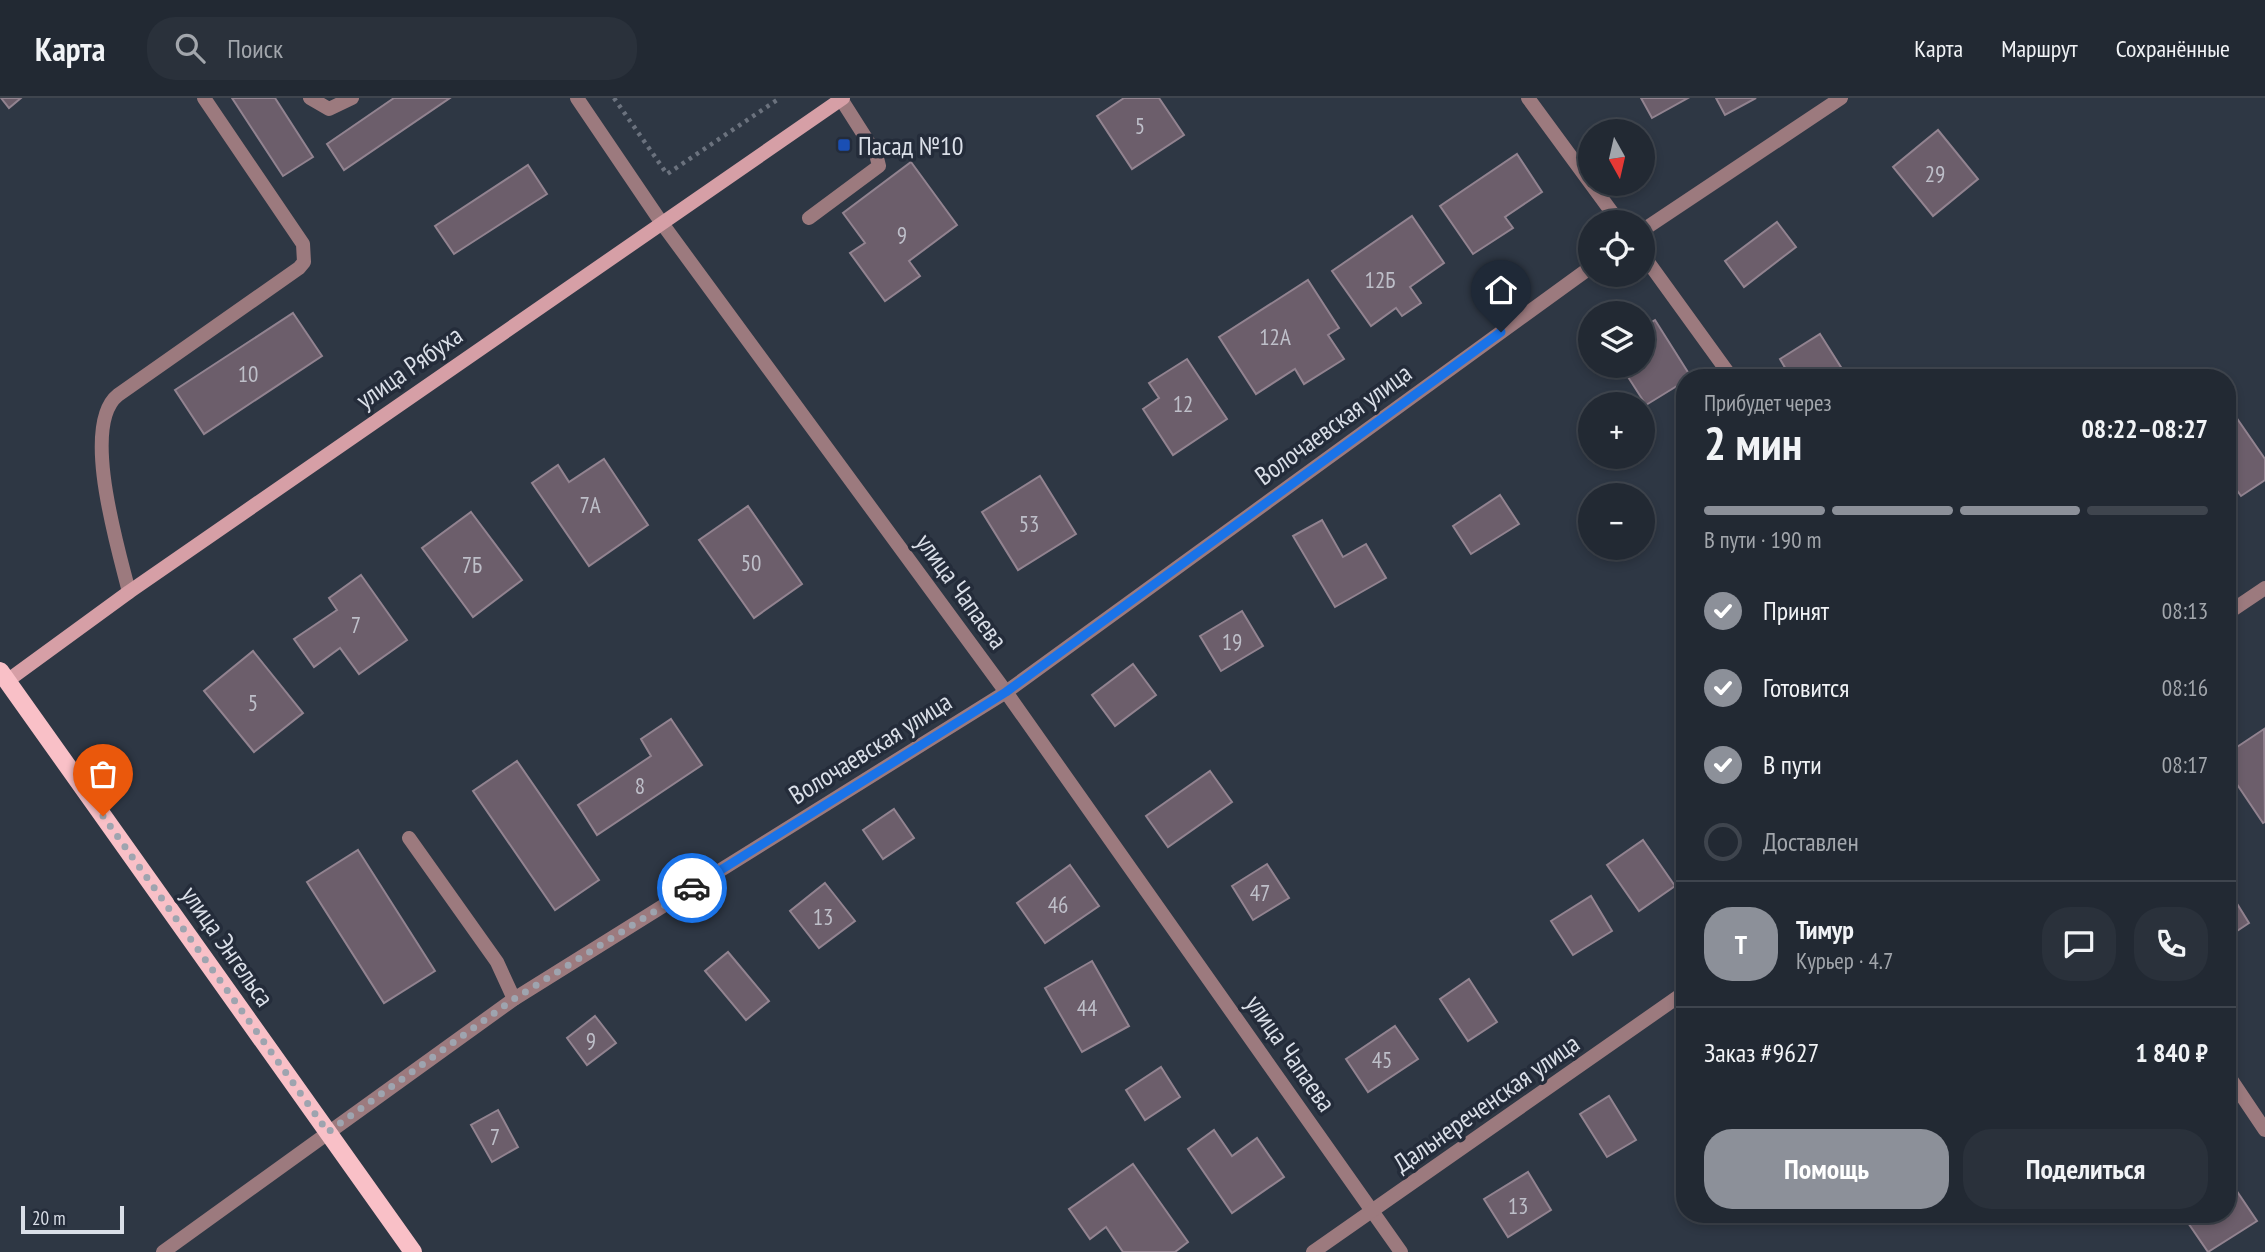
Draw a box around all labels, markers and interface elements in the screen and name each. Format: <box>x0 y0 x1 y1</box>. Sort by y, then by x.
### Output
search box <box>147 17 637 80</box>
text: Карта <box>35 27 105 70</box>
icon: search <box>171 29 209 67</box>
text: Поиск <box>227 32 283 65</box>
text: Карта <box>1914 33 1963 64</box>
text: Маршрут <box>2001 33 2078 64</box>
text: Сохранённые <box>2116 33 2230 64</box>
house number: 5 <box>1135 111 1145 140</box>
north arrow <box>1578 119 1656 196</box>
map controls <box>1578 119 1655 560</box>
place label: Пасад №10 <box>858 129 964 162</box>
marker: Пасад №10 <box>836 137 852 153</box>
house number: 29 <box>1925 159 1945 188</box>
button: locate <box>1578 210 1655 287</box>
house number: 9 <box>897 220 907 249</box>
pin <box>1471 260 1531 332</box>
house number: 12Б <box>1365 265 1395 294</box>
icon: home <box>1482 271 1520 309</box>
button: layers <box>1578 301 1655 378</box>
street label: улица Рябуха <box>349 318 469 416</box>
house number: 12А <box>1259 322 1291 351</box>
street label: Волочаевская улица <box>1248 356 1418 492</box>
house number: 10 <box>238 359 258 388</box>
text: Прибудет через <box>1704 388 1832 417</box>
house number: 12 <box>1173 389 1193 418</box>
button: + <box>1578 392 1655 469</box>
text: 08:22–08:27 <box>2081 412 2208 445</box>
text: 2 мин <box>1704 413 1802 473</box>
button: − <box>1578 483 1655 560</box>
house number: 7А <box>579 490 601 519</box>
house number: 53 <box>1019 509 1039 538</box>
text: В пути · 190 m <box>1704 525 1821 554</box>
street label: улица Чапаева <box>909 527 1015 655</box>
house number: 50 <box>741 548 761 577</box>
house number: 7Б <box>462 550 482 579</box>
icon: check <box>1704 592 1742 630</box>
text: Принят <box>1763 594 1829 627</box>
text: 08:13 <box>2162 596 2208 625</box>
house number: 7 <box>351 610 361 639</box>
house number: 19 <box>1222 627 1242 656</box>
icon: check <box>1704 669 1742 707</box>
text: Готовится <box>1763 671 1849 704</box>
text: 08:16 <box>2162 673 2208 702</box>
street label: Волочаевская улица <box>783 685 957 811</box>
house number: 5 <box>248 688 258 717</box>
pin <box>73 744 133 816</box>
icon: check <box>1704 746 1742 784</box>
text: В пути <box>1763 748 1822 781</box>
text: 08:17 <box>2162 750 2208 779</box>
icon: bag <box>84 755 122 793</box>
house number: 8 <box>635 771 645 800</box>
text: Доставлен <box>1763 825 1859 858</box>
courier <box>657 853 727 923</box>
icon: car <box>673 869 711 907</box>
house number: 47 <box>1250 878 1270 907</box>
street label: улица Энгельса <box>174 879 282 1013</box>
house number: 46 <box>1048 890 1068 919</box>
house number: 13 <box>813 902 833 931</box>
button: chat <box>2042 907 2116 981</box>
button: phone <box>2134 907 2208 981</box>
text: Тимур <box>1796 913 1854 946</box>
text: Т <box>1735 928 1747 961</box>
text: Курьер · 4.7 <box>1796 946 1893 975</box>
street label: улица Чапаева <box>1239 988 1343 1118</box>
house number: 44 <box>1077 993 1097 1022</box>
house number: 9 <box>586 1026 596 1055</box>
street label: Дальнереченская улица <box>1387 1026 1585 1180</box>
text: Заказ #9627 <box>1704 1036 1819 1069</box>
text: 1 840 ₽ <box>2135 1036 2208 1069</box>
house number: 45 <box>1372 1045 1392 1074</box>
house number: 7 <box>490 1122 500 1151</box>
button: Помощь <box>1704 1129 1949 1209</box>
button: Поделиться <box>1963 1129 2208 1209</box>
house number: 13 <box>1508 1191 1528 1220</box>
scale bar <box>21 1203 124 1235</box>
text: 20 m <box>32 1206 66 1230</box>

